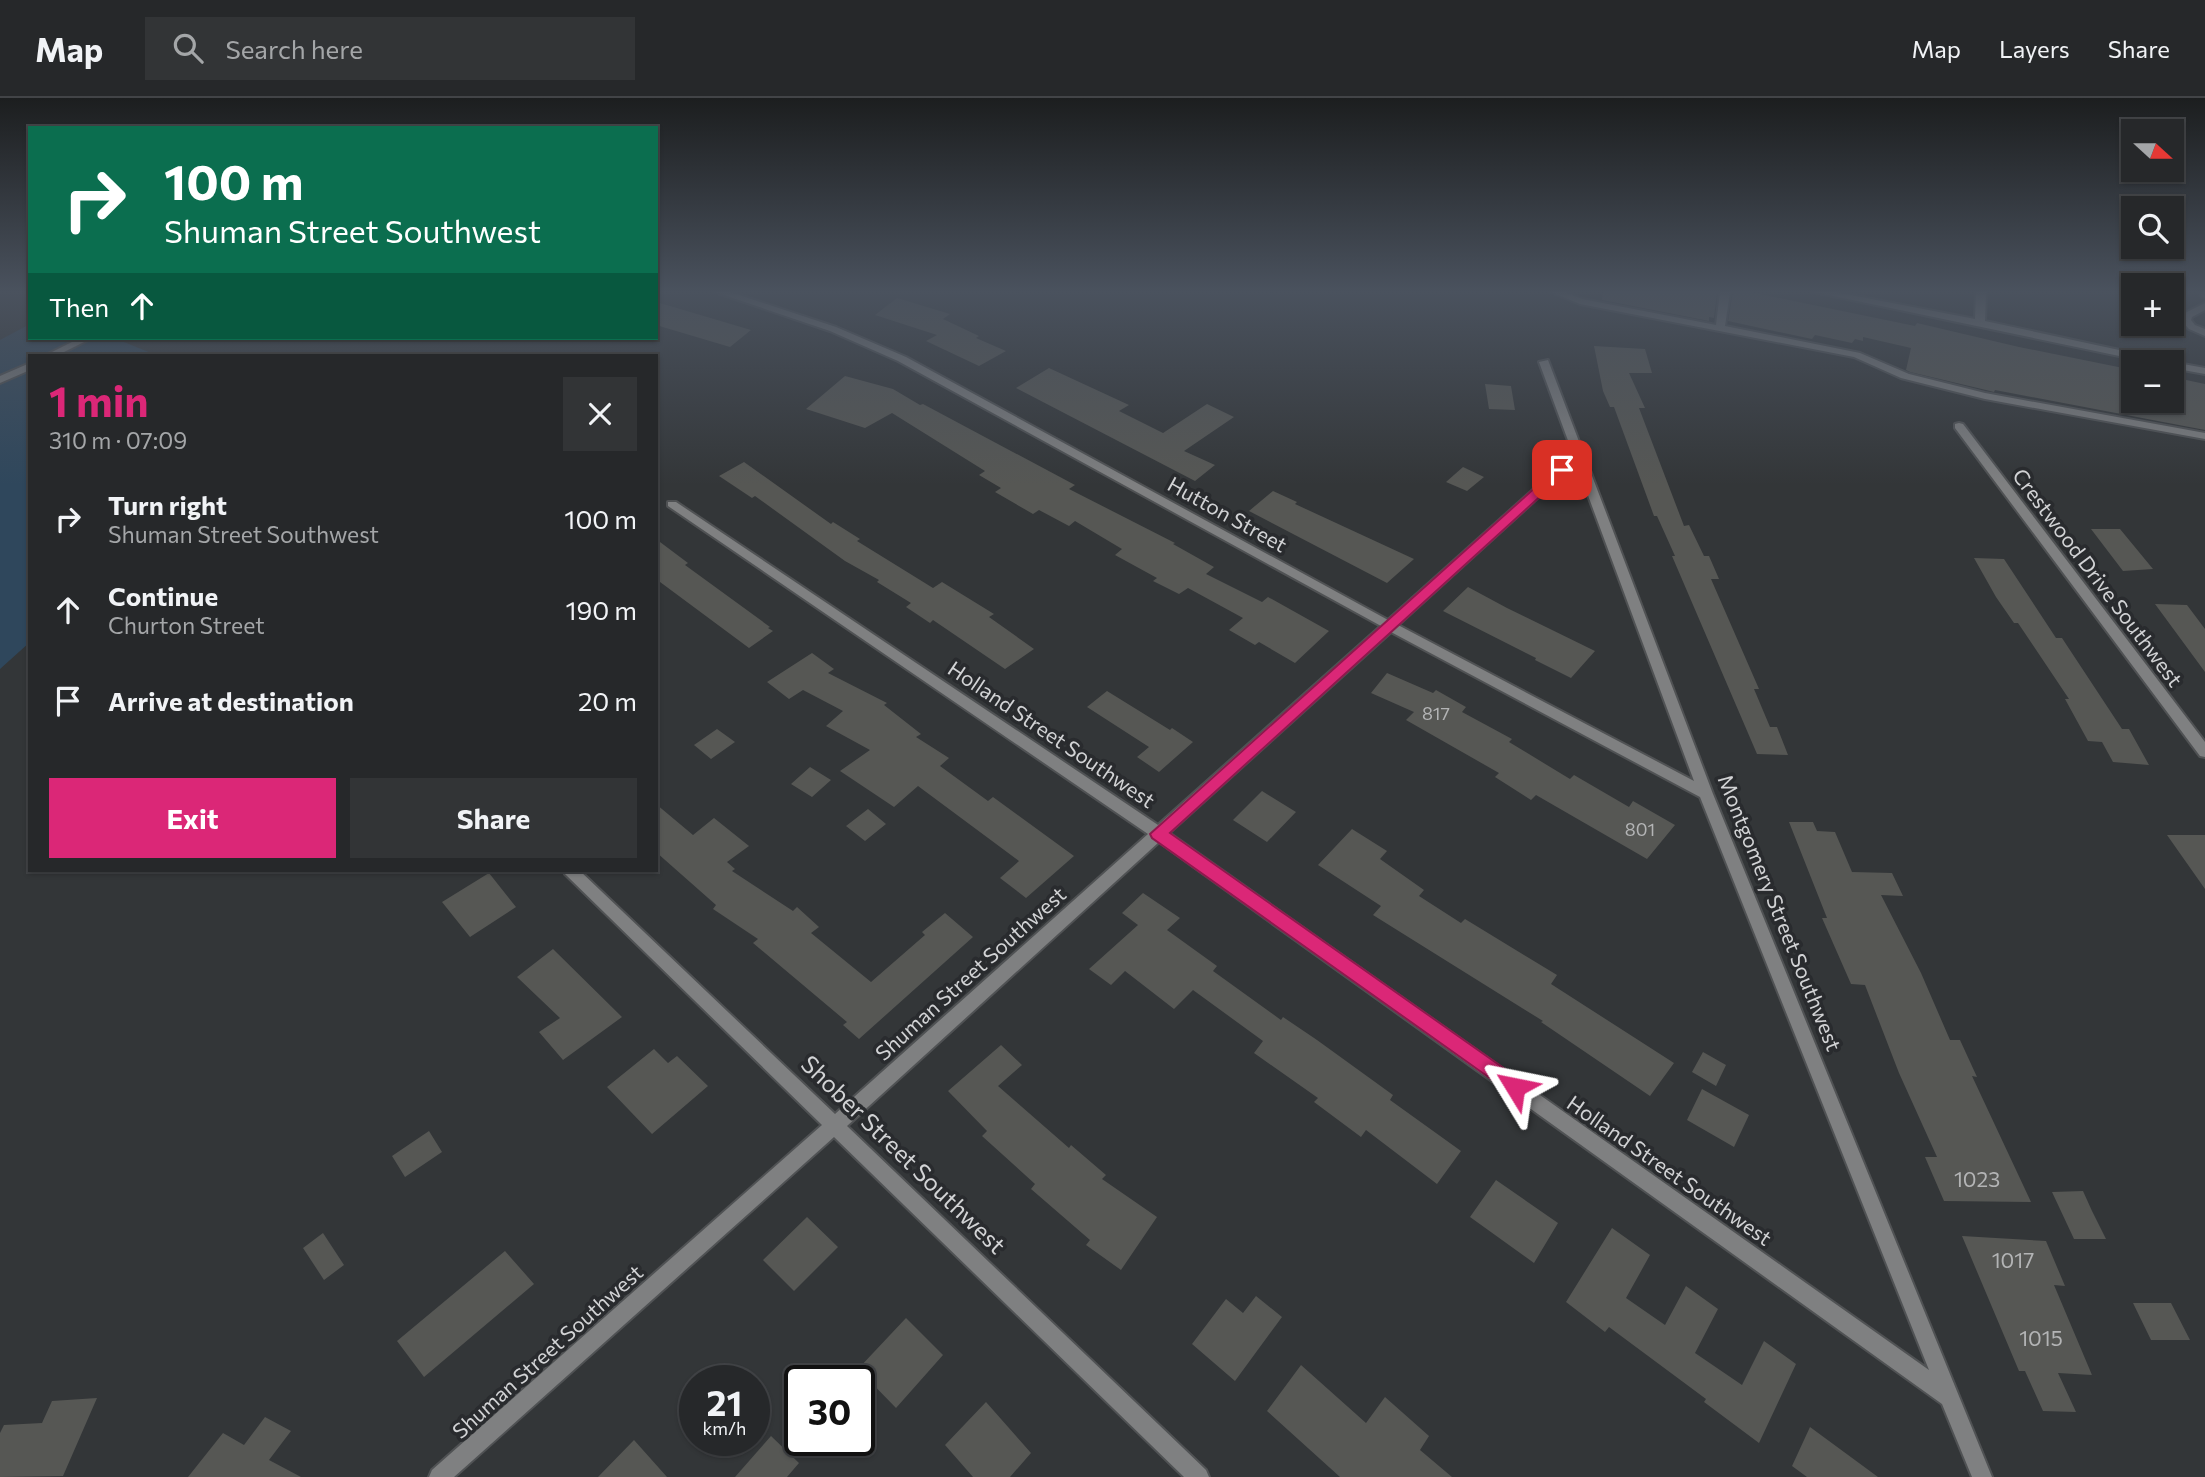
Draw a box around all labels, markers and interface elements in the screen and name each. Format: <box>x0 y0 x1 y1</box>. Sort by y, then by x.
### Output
search box <box>145 17 635 80</box>
text: Map <box>35 28 103 69</box>
icon: search <box>169 29 207 67</box>
text: Search here <box>225 33 363 64</box>
text: Map <box>1912 34 1961 63</box>
text: Layers <box>1999 34 2070 63</box>
text: Share <box>2108 34 2170 63</box>
north arrow <box>2121 119 2184 182</box>
map controls <box>2121 119 2184 413</box>
text: 100 m <box>164 150 303 210</box>
icon: right <box>49 154 140 245</box>
button: search <box>2121 196 2184 259</box>
text: Shuman Street Southwest <box>164 210 541 250</box>
button: + <box>2121 273 2184 336</box>
icon: ahead <box>123 287 161 325</box>
text: Then <box>49 291 109 322</box>
button: − <box>2121 350 2184 413</box>
text: 1 min <box>49 374 149 426</box>
button: close <box>563 377 637 451</box>
text: 310 m · 07:09 <box>49 426 187 454</box>
pin <box>1532 440 1592 500</box>
icon: arrive <box>1543 451 1581 489</box>
street label: Crestwood Drive Southwest <box>2008 463 2188 691</box>
street label: Hutton Street <box>1164 471 1292 557</box>
text: Turn right <box>108 489 227 520</box>
icon: right <box>49 500 87 538</box>
text: 100 m <box>564 503 637 534</box>
text: Shuman Street Southwest <box>108 520 379 548</box>
text: Continue <box>108 580 218 611</box>
icon: ahead <box>49 591 87 629</box>
text: 190 m <box>565 594 637 625</box>
text: Churton Street <box>108 611 265 639</box>
street label: Holland Street Southwest <box>944 655 1160 812</box>
icon: arrive <box>49 682 87 720</box>
text: Arrive at destination <box>108 685 354 716</box>
text: 20 m <box>578 685 637 716</box>
house number: 817 <box>1422 702 1450 724</box>
street label: Montgomery Street Southwest <box>1713 771 1847 1054</box>
button: Exit <box>49 778 336 858</box>
button: Share <box>350 778 637 858</box>
house number: 801 <box>1625 818 1655 840</box>
street label: Shuman Street Southwest <box>870 881 1070 1065</box>
street label: Shober Street Southwest <box>796 1049 1012 1259</box>
position arrow <box>1478 1050 1552 1124</box>
street label: Holland Street Southwest <box>1563 1090 1777 1250</box>
house number: 1023 <box>1954 1166 2000 1191</box>
house number: 1017 <box>1992 1247 2034 1272</box>
street label: Shuman Street Southwest <box>447 1259 647 1443</box>
house number: 1015 <box>2019 1325 2063 1350</box>
speed limit sign: 30 <box>784 1365 875 1456</box>
text: 21 <box>707 1380 742 1423</box>
text: km/h <box>703 1417 746 1439</box>

